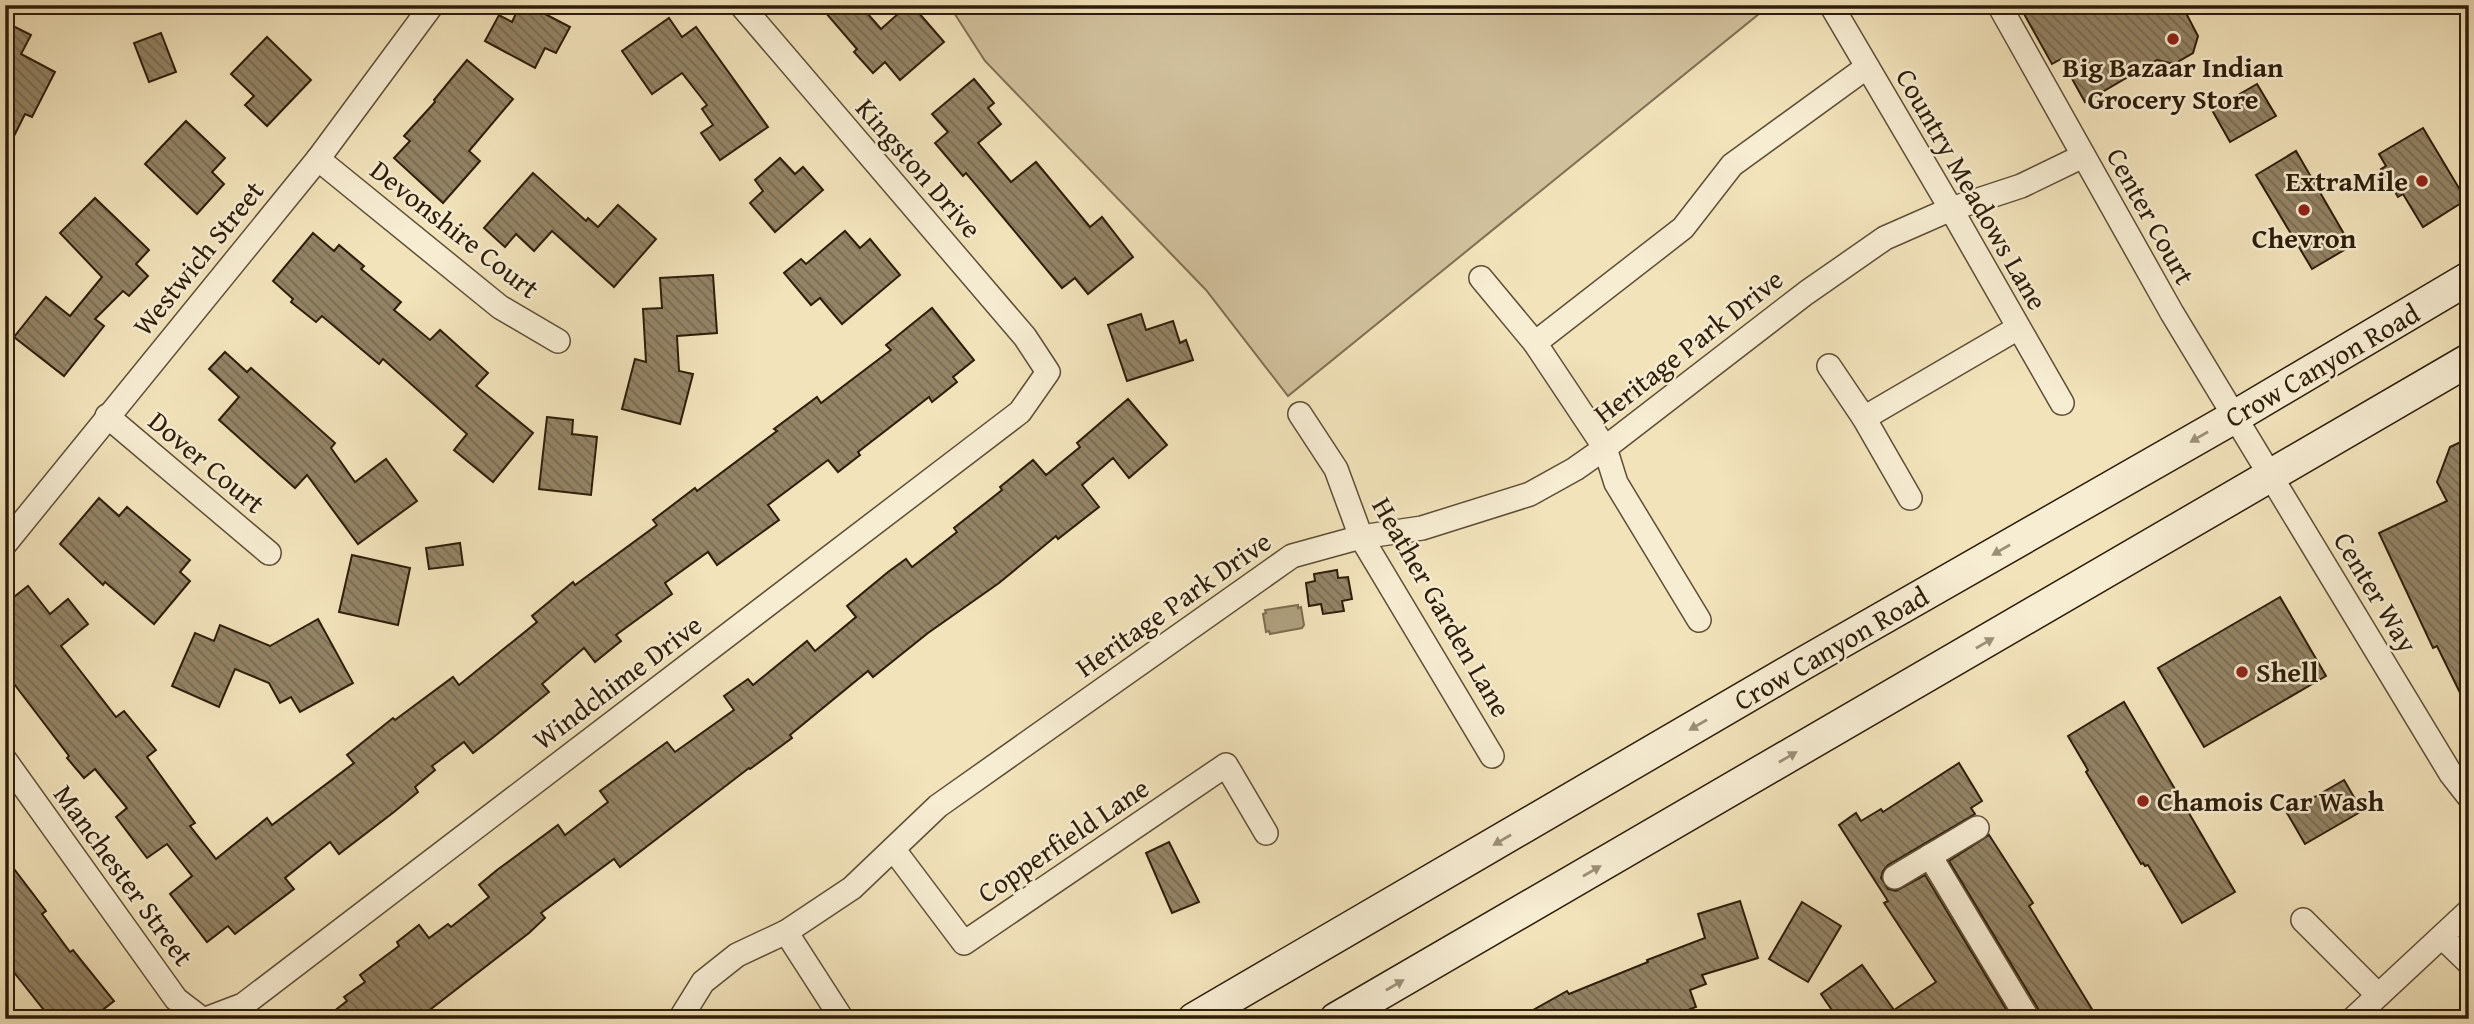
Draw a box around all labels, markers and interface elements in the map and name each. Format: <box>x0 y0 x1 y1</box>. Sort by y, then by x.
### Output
marker: Big Bazaar Indian Grocery Store <box>2165 31 2181 47</box>
place label: Big Bazaar Indian Grocery Store <box>2062 46 2284 119</box>
street label: Country Meadows Lane <box>1886 60 2058 317</box>
street label: Kingston Drive <box>847 89 992 247</box>
street label: Center Court <box>2097 140 2206 292</box>
street label: Devonshire Court <box>362 149 549 308</box>
place label: ExtraMile <box>2286 160 2408 201</box>
street label: Westwich Street <box>122 171 273 344</box>
marker: ExtraMile <box>2414 173 2430 189</box>
marker: Chevron <box>2296 202 2312 218</box>
place label: Chevron <box>2252 217 2357 258</box>
street label: Heritage Park Drive <box>1584 258 1791 433</box>
street label: Crow Canyon Road <box>2217 292 2427 437</box>
street label: Dover Court <box>140 401 275 523</box>
one-way arrow <box>2189 431 2208 443</box>
street label: Heather Garden Lane <box>1363 489 1522 724</box>
street label: Heritage Park Drive <box>1067 521 1279 686</box>
street label: Center Way <box>2324 523 2429 660</box>
one-way arrow <box>1992 544 2011 556</box>
street label: Crow Canyon Road <box>1726 575 1936 720</box>
street label: Windchime Drive <box>523 604 710 759</box>
one-way arrow <box>1976 637 1995 649</box>
place label: Shell <box>2256 651 2319 692</box>
marker: Shell <box>2234 664 2250 680</box>
one-way arrow <box>1689 719 1708 731</box>
one-way arrow <box>1779 750 1798 763</box>
street label: Copperfield Lane <box>969 767 1157 912</box>
street label: Manchester Street <box>44 776 204 974</box>
place label: Chamois Car Wash <box>2157 780 2385 821</box>
marker: Chamois Car Wash <box>2135 793 2151 809</box>
one-way arrow <box>1493 834 1512 847</box>
one-way arrow <box>1582 864 1601 877</box>
one-way arrow <box>1385 978 1404 991</box>

